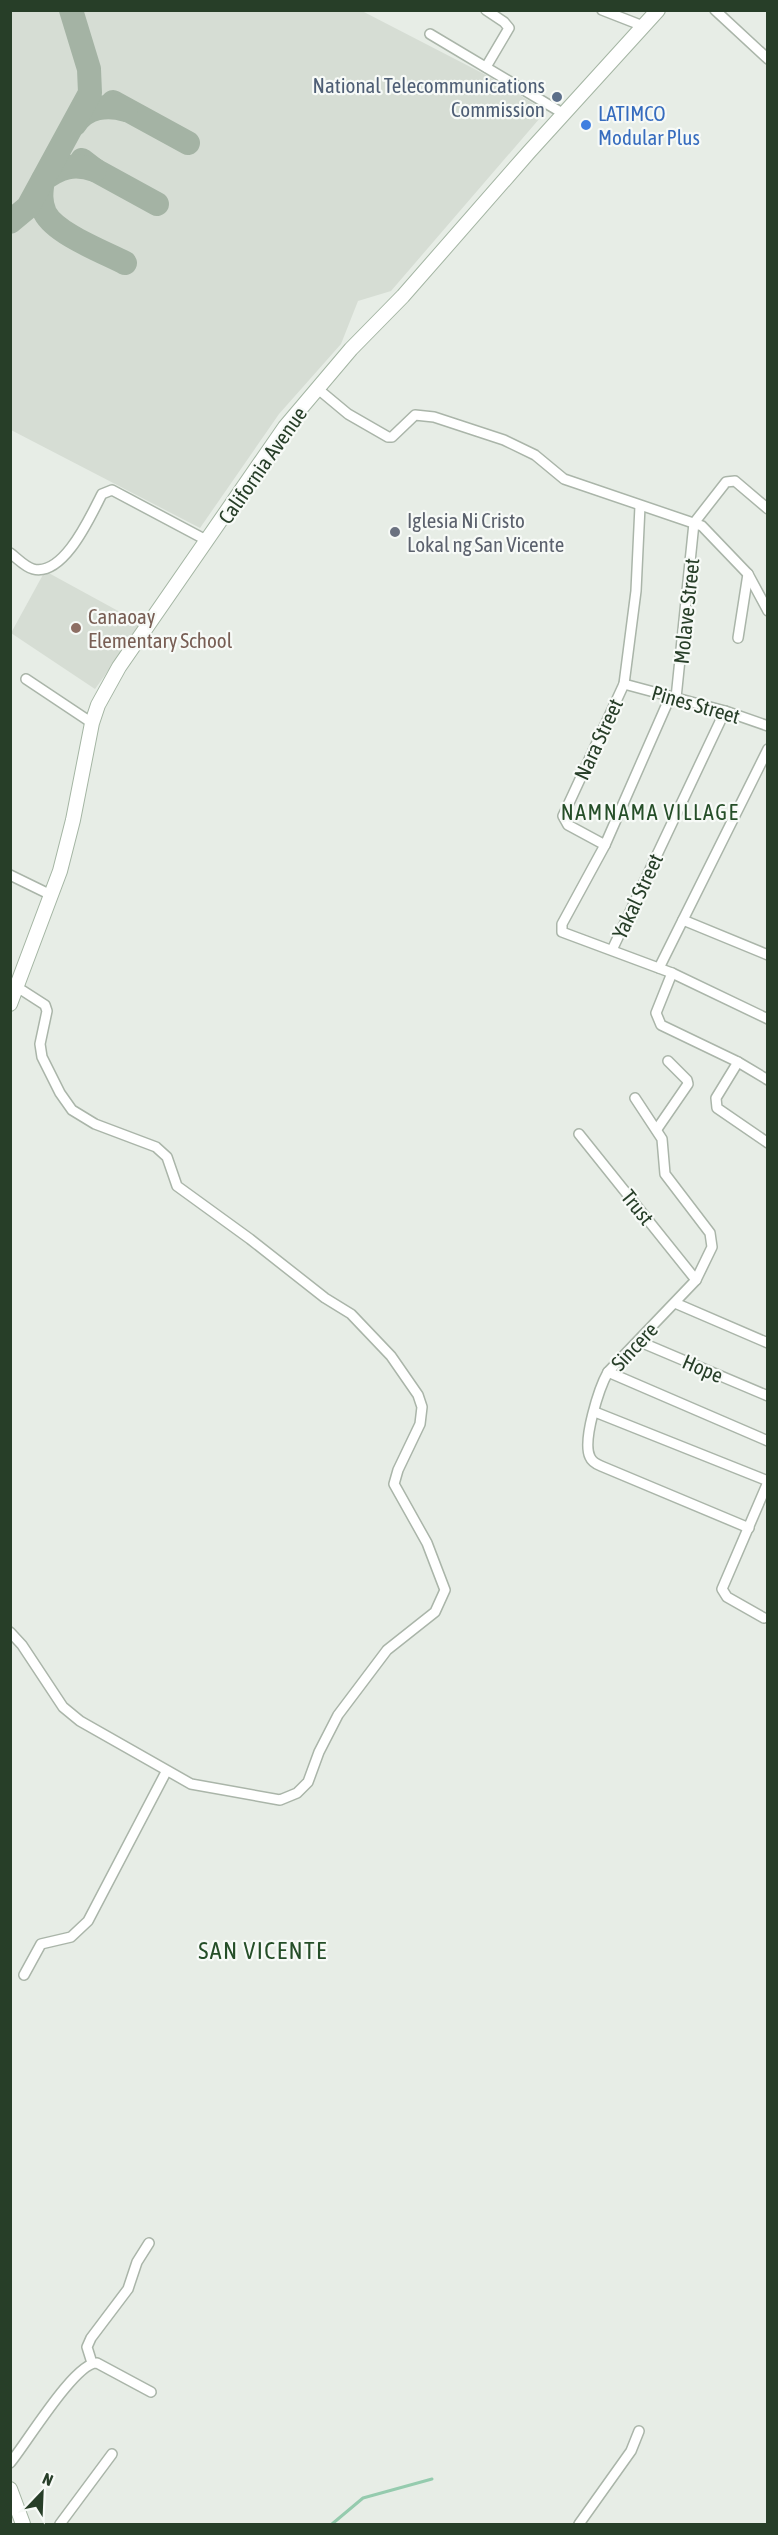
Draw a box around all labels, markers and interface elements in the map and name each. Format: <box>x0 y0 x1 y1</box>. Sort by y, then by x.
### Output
place label: National Telecommunications Commission <box>313 73 545 121</box>
marker: National Telecommunications Commission <box>550 90 564 104</box>
place label: LATIMCO Modular Plus <box>598 101 700 149</box>
marker: LATIMCO Modular Plus <box>579 118 593 132</box>
street label: California Avenue <box>213 402 311 528</box>
place label: Iglesia Ni Cristo Lokal ng San Vicente <box>407 508 564 556</box>
marker: Iglesia Ni Cristo Lokal ng San Vicente <box>388 525 402 539</box>
street label: Molave Street <box>669 557 703 665</box>
place label: Canaoay Elementary School <box>88 604 233 652</box>
marker: Canaoay Elementary School <box>69 621 83 635</box>
street label: Pines Street <box>649 680 743 728</box>
street label: Nara Street <box>569 695 627 783</box>
district label: NAMNAMA VILLAGE <box>561 799 739 825</box>
street label: Yakal Street <box>607 850 667 942</box>
street label: Trust <box>617 1185 659 1229</box>
street label: Sincere <box>606 1317 662 1375</box>
street label: Hope <box>679 1349 727 1387</box>
district label: SAN VICENTE <box>198 1937 328 1964</box>
north arrow <box>12 2463 72 2523</box>
text: N <box>40 2469 56 2489</box>

